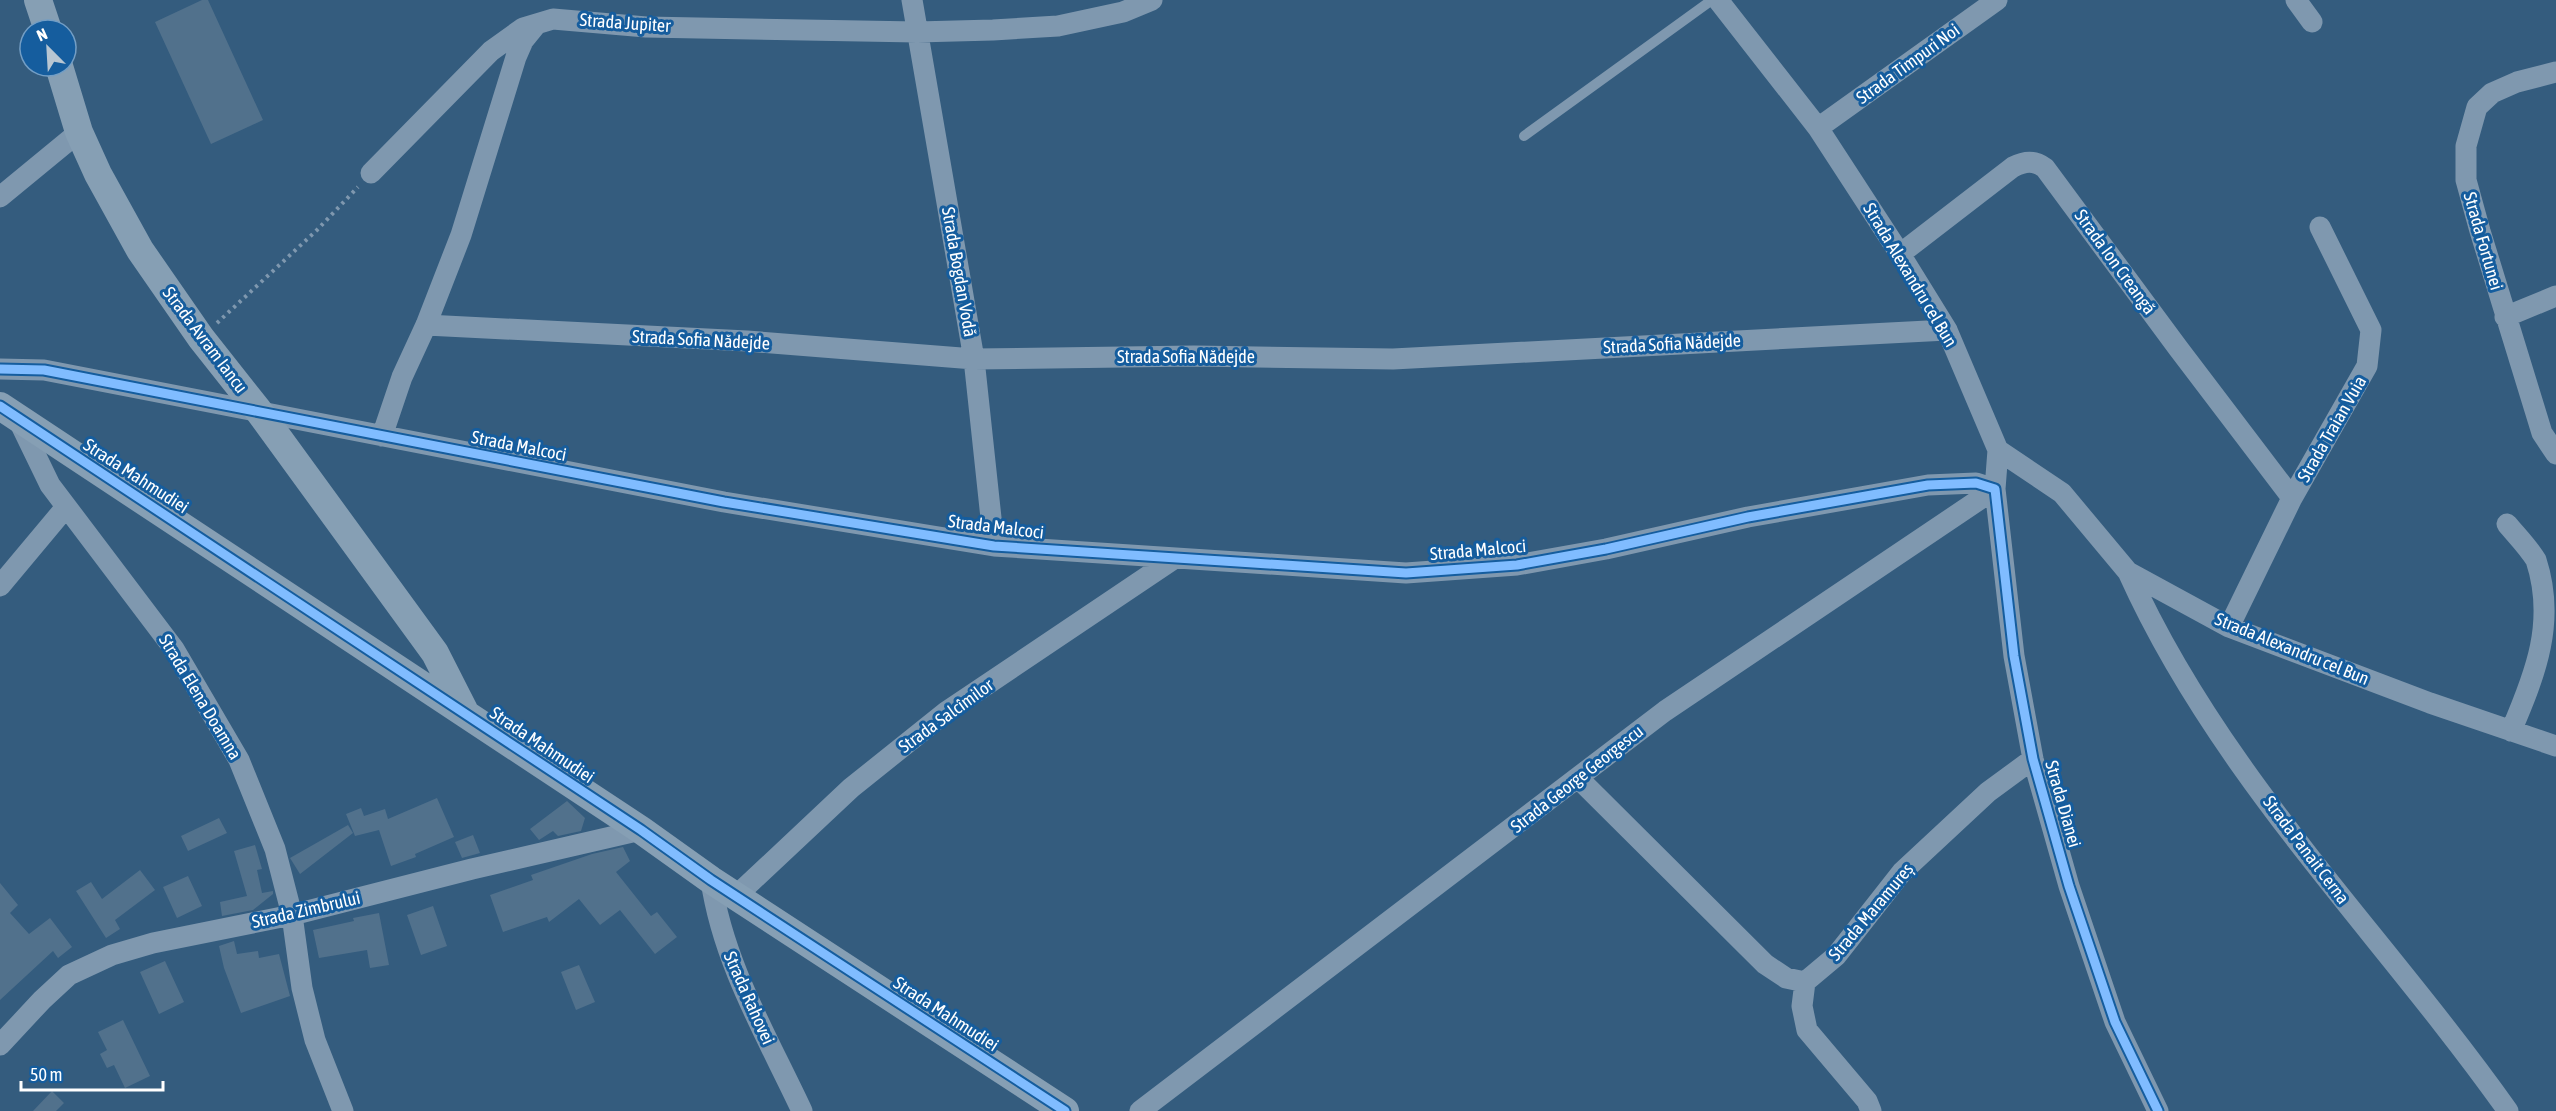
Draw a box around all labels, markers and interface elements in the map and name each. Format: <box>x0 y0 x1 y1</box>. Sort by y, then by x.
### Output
street label: Strada Jupiter <box>579 9 672 36</box>
north arrow <box>18 18 78 78</box>
street label: Strada Timpuri Noi <box>1852 19 1963 108</box>
text: N <box>34 24 50 44</box>
street label: Strada Fortunei <box>2459 189 2507 292</box>
street label: Strada Alexandru cel Bun <box>1859 199 1962 351</box>
street label: Strada Bogdan Vodă <box>938 205 981 339</box>
street label: Strada Ion Creangă <box>2070 205 2160 318</box>
street label: Strada Avram Iancu <box>159 282 252 397</box>
street label: Strada Sofia Nădejde <box>632 325 770 354</box>
street label: Strada Sofia Nădejde <box>1603 329 1741 358</box>
street label: Strada Sofia Nădejde <box>1117 346 1255 367</box>
street label: Strada Traian Vuia <box>2293 372 2370 486</box>
street label: Strada Malcoci <box>470 426 568 465</box>
street label: Strada Mahmudiei <box>80 434 193 517</box>
street label: Strada Malcoci <box>947 510 1045 543</box>
street label: Strada Malcoci <box>1429 535 1527 564</box>
street label: Strada Alexandru cel Bun <box>2212 608 2372 689</box>
street label: Strada Elena Doamna <box>155 630 246 763</box>
street label: Strada Salcîmilor <box>894 674 998 757</box>
street label: Strada Mahmudiei <box>486 702 598 787</box>
street label: Strada George Georgescu <box>1506 720 1647 837</box>
street label: Strada Dianei <box>2041 758 2086 850</box>
street label: Strada Panait Cerna <box>2259 792 2354 908</box>
street label: Strada Maramureș <box>1824 859 1917 965</box>
street label: Strada Zimbrului <box>250 887 362 932</box>
street label: Strada Rahovei <box>720 948 779 1047</box>
street label: Strada Mahmudiei <box>890 972 1003 1055</box>
scale bar <box>21 1054 164 1092</box>
text: 50 m <box>30 1064 62 1085</box>

